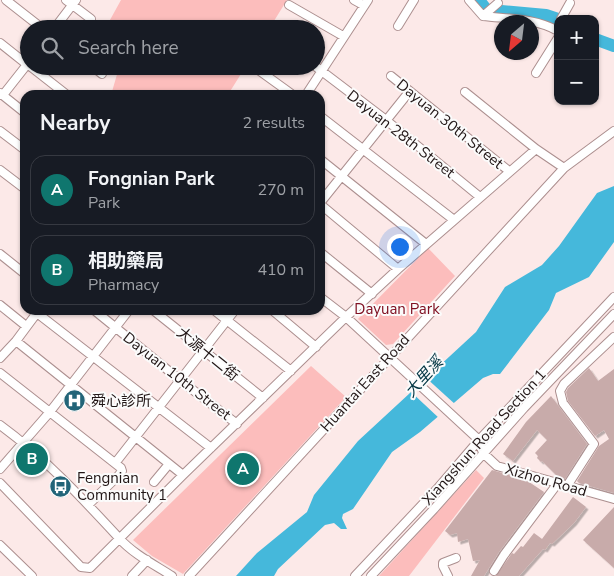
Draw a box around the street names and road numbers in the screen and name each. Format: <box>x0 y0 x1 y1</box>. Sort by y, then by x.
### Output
street label: Dayuan 30th Street <box>392 75 508 174</box>
street label: Dayuan 28th Street <box>343 85 460 183</box>
street label: 大源十二街 <box>173 323 243 385</box>
street label: Dayuan 10th Street <box>119 327 236 425</box>
street label: Huantai East Road <box>316 330 414 436</box>
street label: Xiangshun Road Section 1 <box>418 365 550 509</box>
street label: Xizhou Road <box>503 459 589 501</box>

